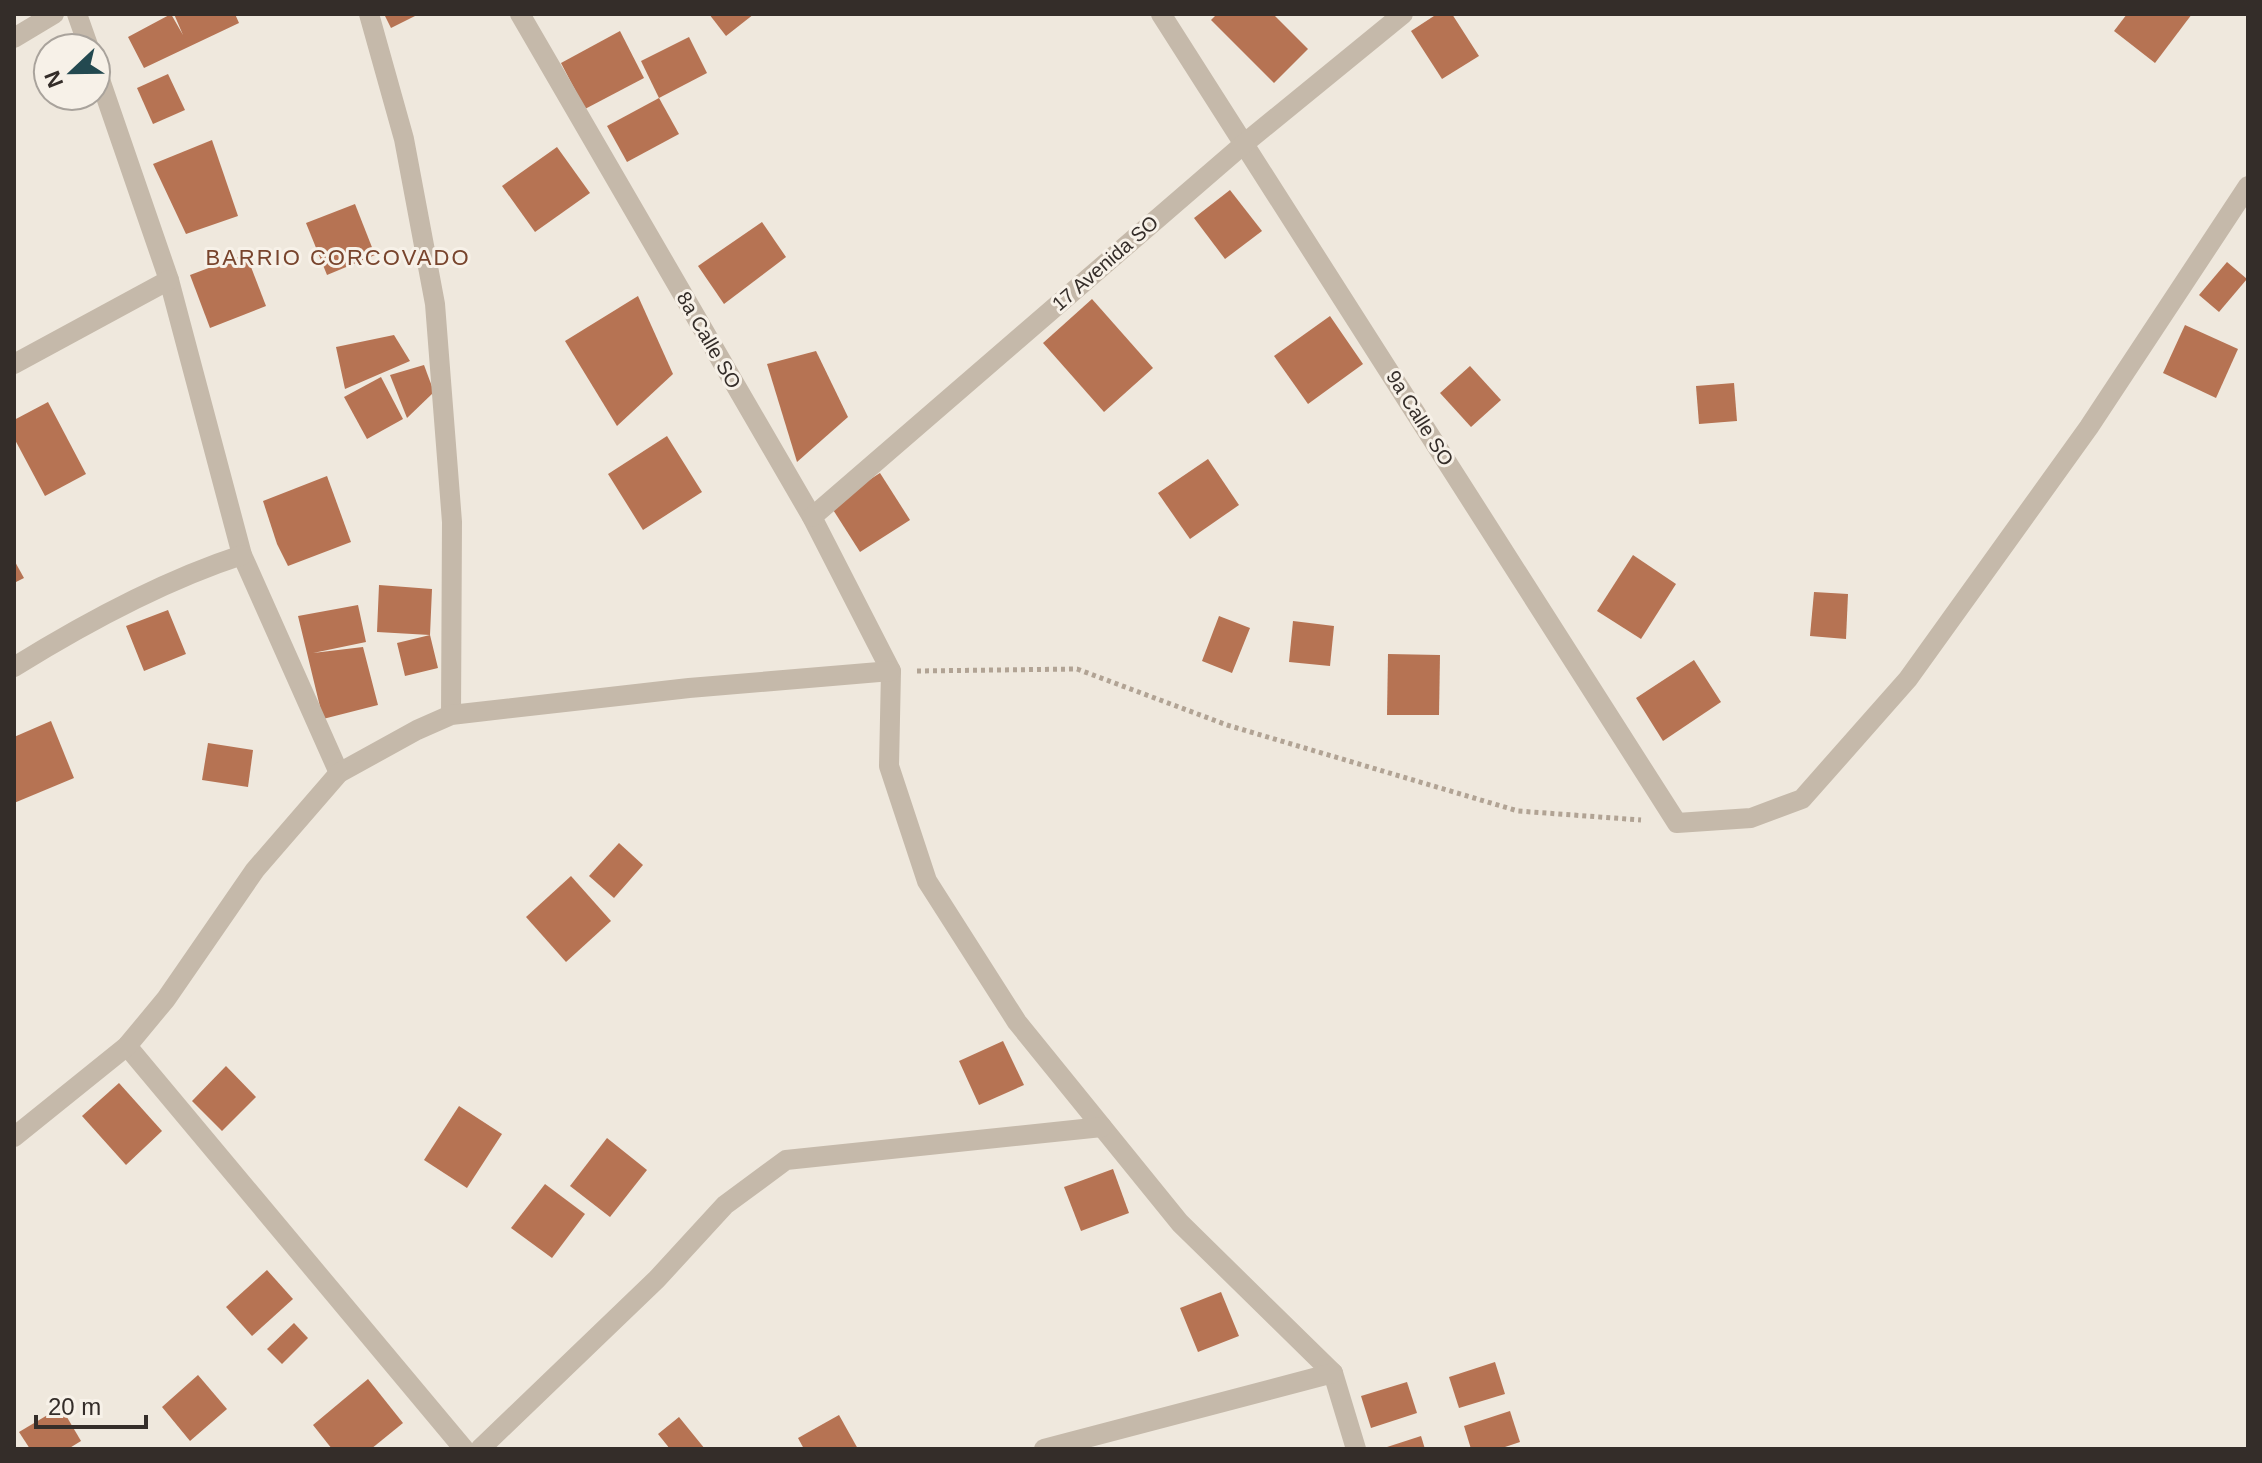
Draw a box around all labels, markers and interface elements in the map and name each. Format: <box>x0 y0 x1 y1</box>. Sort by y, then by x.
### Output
north arrow <box>32 32 112 112</box>
text: N <box>39 67 68 91</box>
street label: 17 Avenida SO <box>1048 211 1162 315</box>
district label: BARRIO CORCOVADO <box>205 245 471 270</box>
street label: 8a Calle SO <box>673 288 745 392</box>
street label: 9a Calle SO <box>1382 366 1458 470</box>
scale bar <box>36 1379 146 1429</box>
text: 20 m <box>48 1393 101 1420</box>

